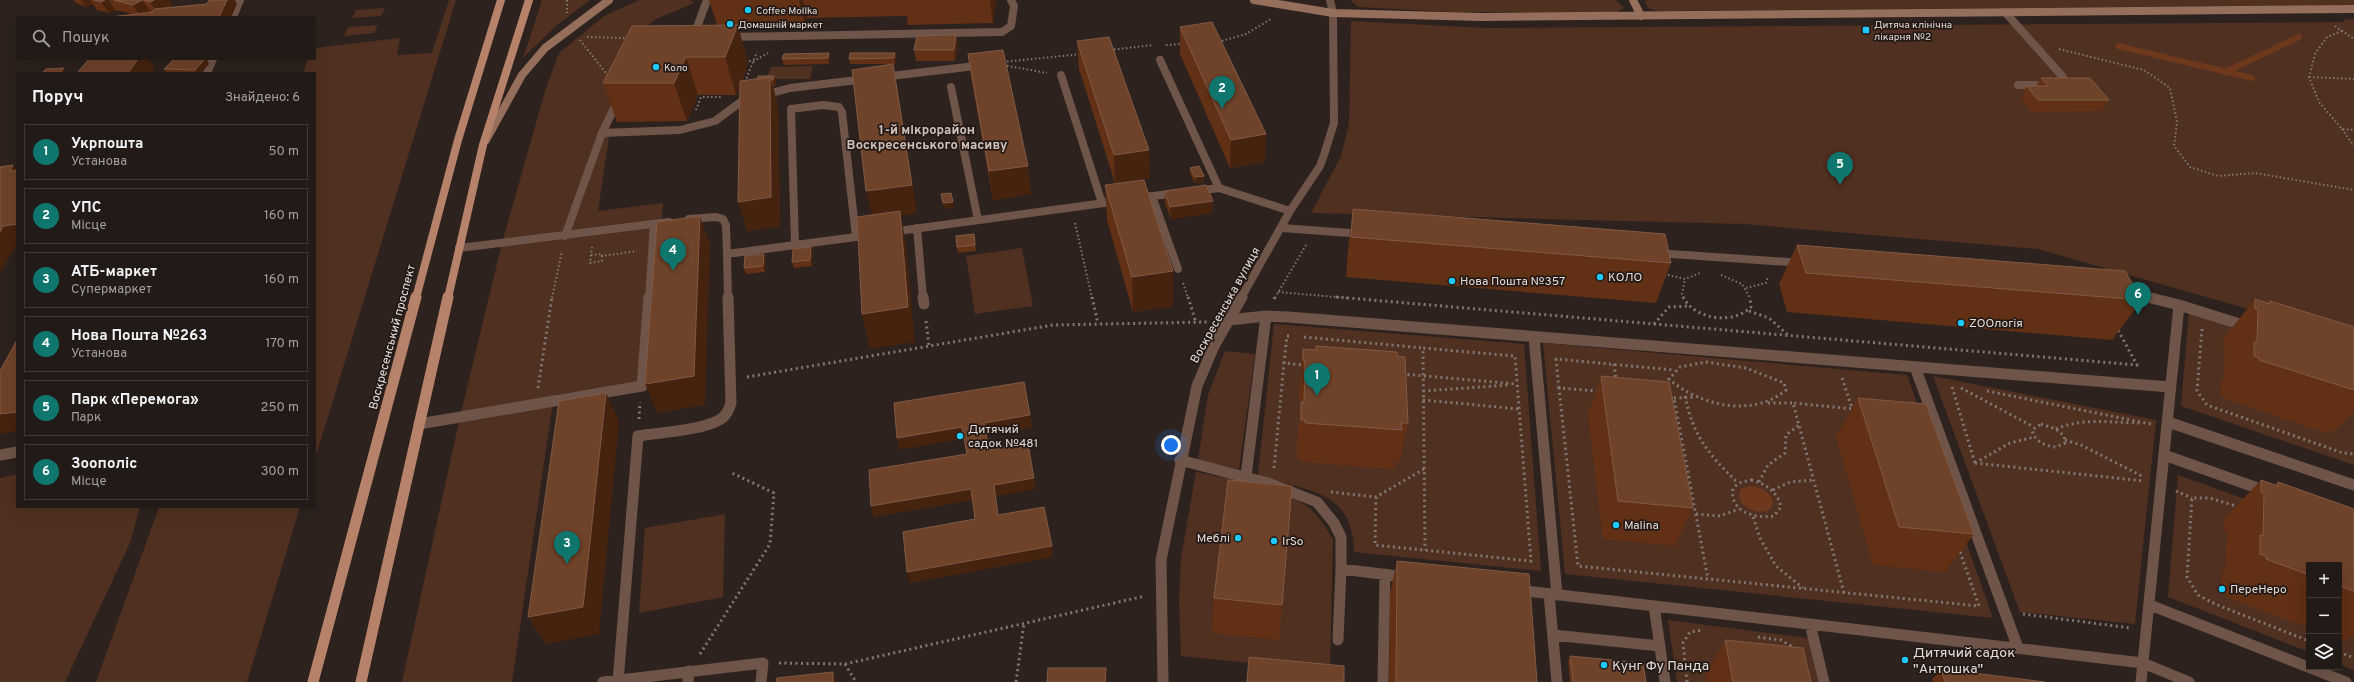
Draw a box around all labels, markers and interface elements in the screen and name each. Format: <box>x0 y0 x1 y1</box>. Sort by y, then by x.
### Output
marker: Coffee Mollka <box>743 5 753 15</box>
place label: Coffee Mollka <box>756 5 817 18</box>
search box <box>16 16 316 60</box>
marker: Домашній маркет <box>725 19 735 29</box>
place label: Домашній маркет <box>738 19 823 32</box>
place label: Дитяча клінічна лікарня №2 <box>1874 19 1952 44</box>
marker: Дитяча клінічна лікарня №2 <box>1861 25 1871 35</box>
icon: search <box>30 27 52 49</box>
text: Пошук <box>62 29 110 48</box>
marker: Коло <box>651 62 661 72</box>
place label: Коло <box>664 62 688 75</box>
pin: 2 <box>1209 76 1235 109</box>
text: Поруч <box>32 87 84 109</box>
text: Знайдено: 6 <box>225 90 300 106</box>
district label: 1-й мікрорайон Воскресенського масиву <box>847 123 1008 154</box>
text: Укрпошта <box>71 135 143 154</box>
text: 1 <box>43 144 49 160</box>
text: 50 m <box>269 144 299 160</box>
pin: 5 <box>1827 152 1853 185</box>
text: Установа <box>71 154 127 170</box>
text: УПС <box>71 199 101 218</box>
text: 2 <box>42 208 50 224</box>
text: 160 m <box>264 208 299 224</box>
text: Місце <box>71 218 106 234</box>
pin: 4 <box>660 238 686 271</box>
street label: Воскресенська вулиця <box>1187 245 1265 366</box>
street label: Воскресенський проспект <box>366 262 420 412</box>
text: АТБ-маркет <box>71 263 157 282</box>
place label: КОЛО <box>1608 270 1642 286</box>
text: 3 <box>42 272 50 288</box>
text: 160 m <box>264 272 299 288</box>
marker: КОЛО <box>1595 272 1605 282</box>
place label: Нова Пошта №357 <box>1460 274 1565 290</box>
marker: Нова Пошта №357 <box>1447 276 1457 286</box>
text: Супермаркет <box>71 282 152 298</box>
pin: 6 <box>2125 282 2151 315</box>
place label: ZООлогія <box>1969 316 2023 332</box>
marker: ZООлогія <box>1956 318 1966 328</box>
text: Нова Пошта №263 <box>71 327 207 346</box>
text: 4 <box>42 336 50 352</box>
text: 170 m <box>265 336 299 352</box>
text: Установа <box>71 346 127 362</box>
pin: 1 <box>1304 363 1330 396</box>
text: Парк «Перемога» <box>71 391 199 410</box>
text: 5 <box>42 400 50 416</box>
text: 250 m <box>261 400 299 416</box>
text: Парк <box>71 410 101 426</box>
place label: Дитячий садок №481 <box>968 422 1038 452</box>
marker: Дитячий садок №481 <box>955 431 965 441</box>
your location <box>1161 435 1181 455</box>
text: Зоополіс <box>71 455 137 474</box>
text: 6 <box>42 464 50 480</box>
text: 300 m <box>261 464 299 480</box>
text: Місце <box>71 474 106 490</box>
place label: Malina <box>1624 518 1659 534</box>
marker: Malina <box>1611 520 1621 530</box>
pin: 3 <box>554 531 580 564</box>
place label: Меблі <box>1197 531 1230 547</box>
marker: Меблі <box>1233 533 1243 543</box>
place label: IrSo <box>1282 534 1304 550</box>
marker: IrSo <box>1269 536 1279 546</box>
map controls <box>2306 562 2342 670</box>
button: + <box>2306 562 2342 598</box>
place label: ПереНеро <box>2230 582 2287 598</box>
marker: ПереНеро <box>2217 584 2227 594</box>
button: − <box>2306 598 2342 634</box>
button: layers <box>2306 634 2342 670</box>
place label: Дитячий садок "Антошка" <box>1913 645 2015 678</box>
marker: Дитячий садок "Антошка" <box>1900 655 1910 665</box>
place label: Кунг Фу Панда <box>1612 658 1709 675</box>
marker: Кунг Фу Панда <box>1599 660 1609 670</box>

